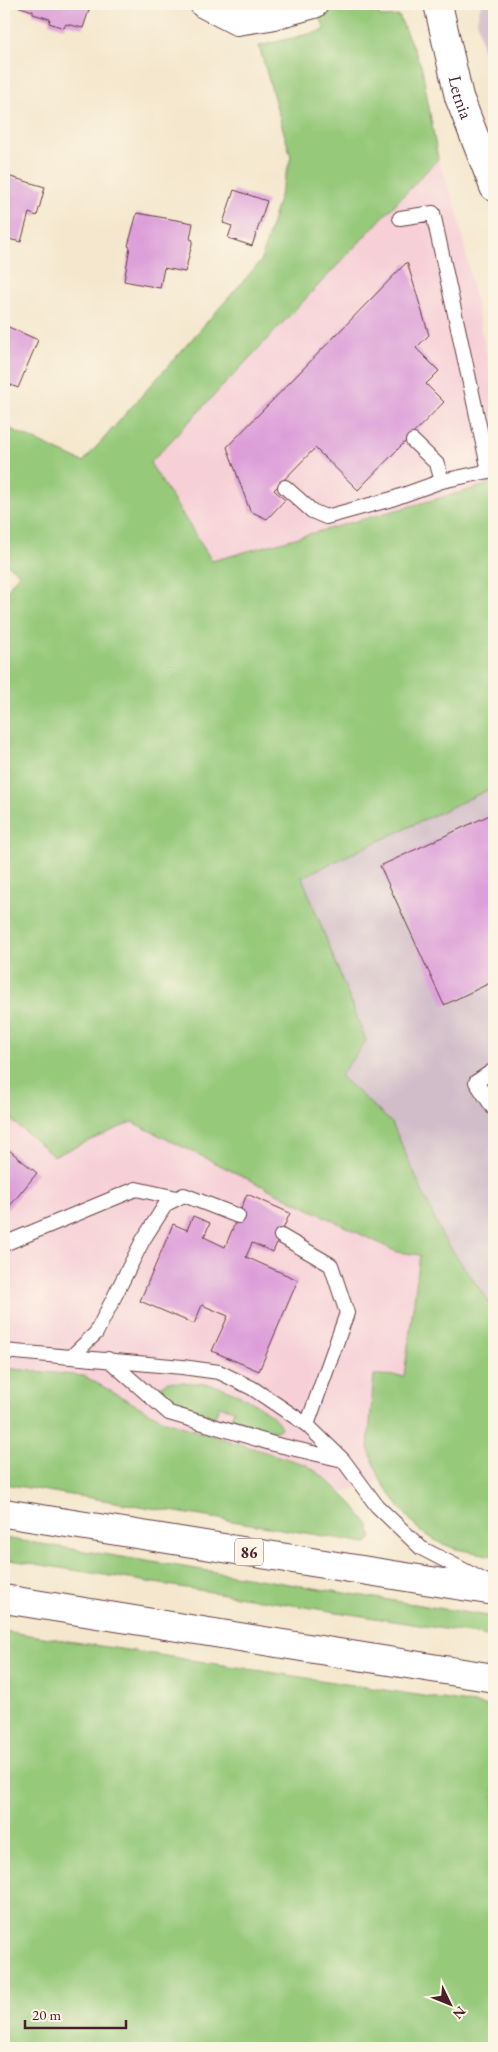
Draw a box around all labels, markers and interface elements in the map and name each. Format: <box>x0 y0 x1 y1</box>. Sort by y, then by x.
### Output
street label: Letnia <box>444 73 479 123</box>
road number: 86 <box>235 1538 263 1565</box>
north arrow <box>426 1980 476 2030</box>
scale bar <box>25 1997 126 2029</box>
text: N <box>449 2003 470 2024</box>
text: 20 m <box>32 2005 61 2024</box>

